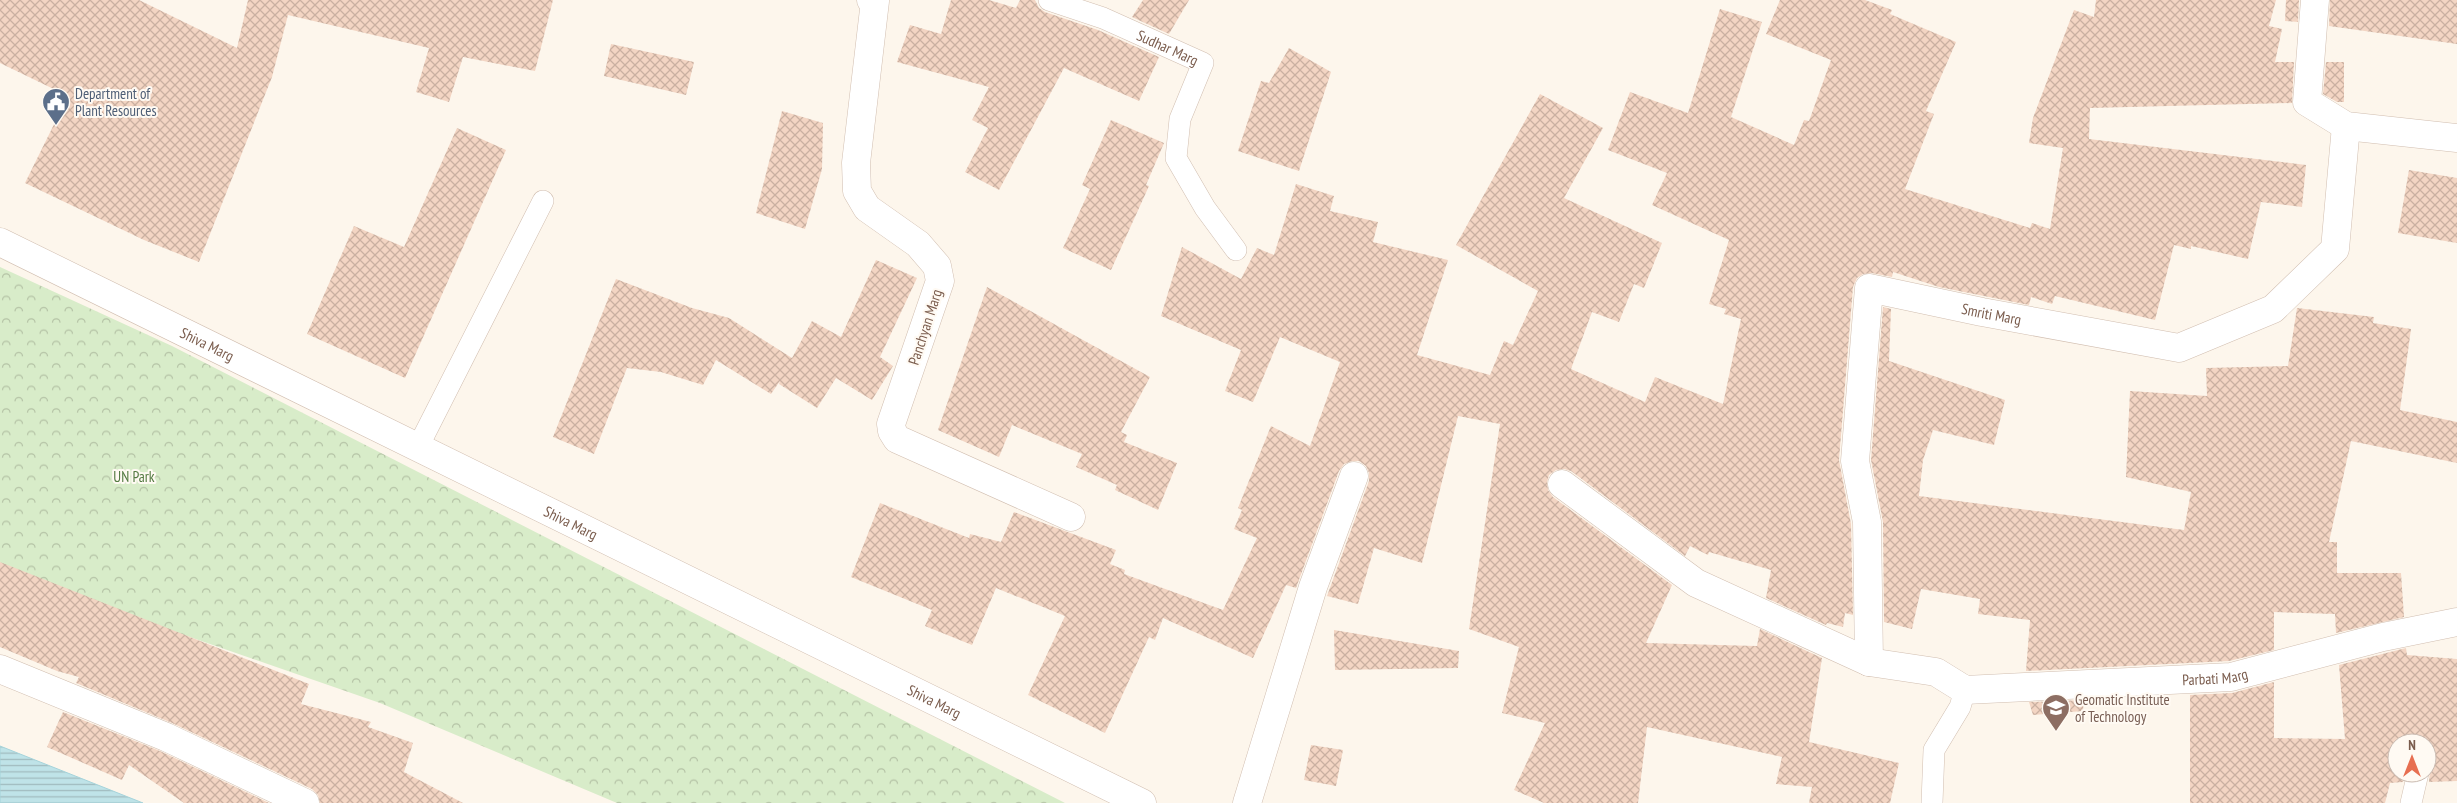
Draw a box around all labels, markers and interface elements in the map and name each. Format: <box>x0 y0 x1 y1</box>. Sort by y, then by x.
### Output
street label: Sudhar Marg <box>1134 25 1202 69</box>
place label: Department of Plant Resources <box>75 84 156 120</box>
public building icon: Department of Plant Resources <box>41 87 71 126</box>
street label: Panchyan Marg <box>904 287 946 367</box>
street label: Smriti Marg <box>1960 298 2023 329</box>
street label: Shiva Marg <box>177 323 237 365</box>
park label: UN Park <box>113 467 155 486</box>
street label: Shiva Marg <box>541 501 601 544</box>
street label: Parbati Marg <box>2182 664 2250 689</box>
street label: Shiva Marg <box>904 680 964 722</box>
place label: Geomatic Institute of Technology <box>2075 690 2170 726</box>
school or university icon: Geomatic Institute of Technology <box>2041 693 2071 732</box>
north arrow <box>2387 733 2437 783</box>
text: N <box>2408 736 2416 754</box>

